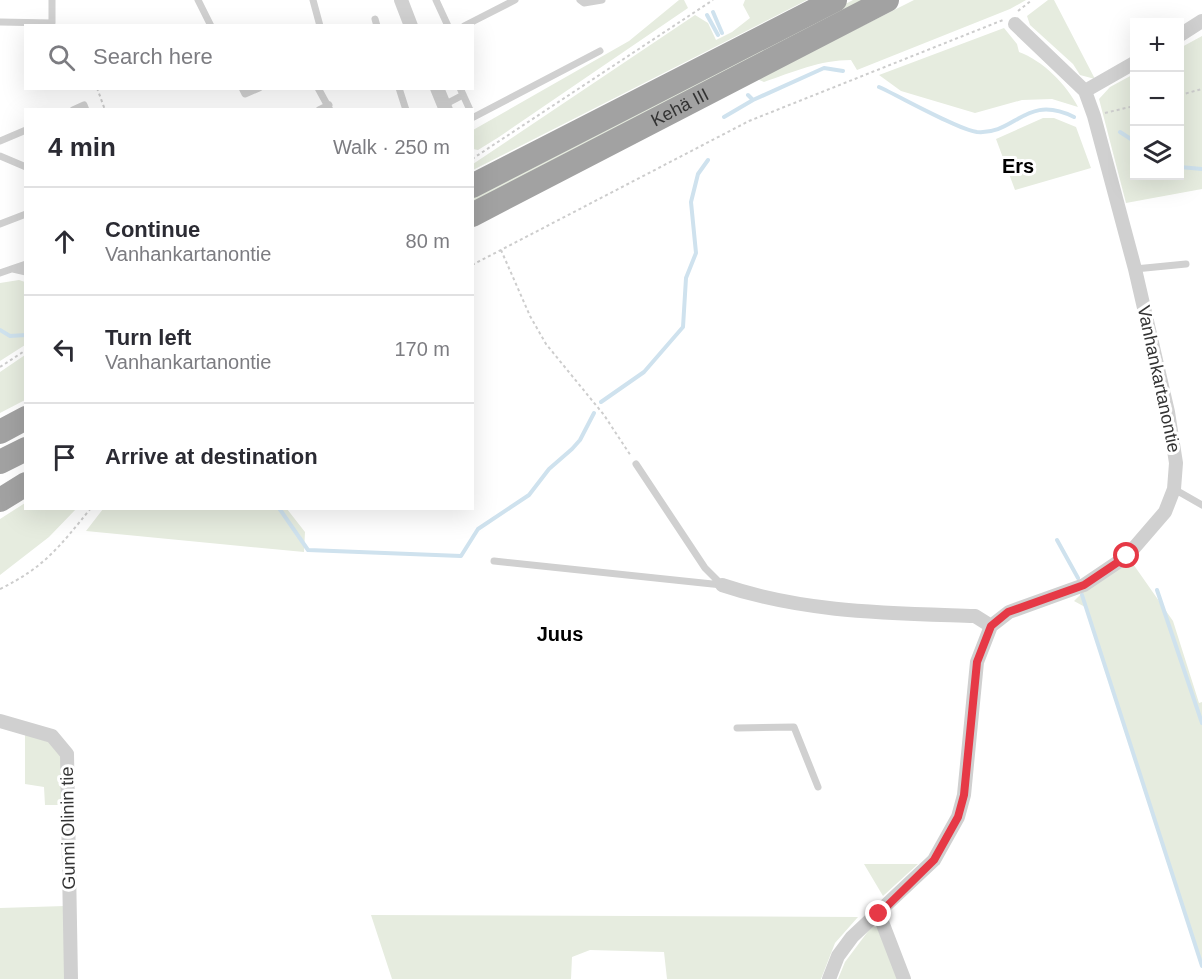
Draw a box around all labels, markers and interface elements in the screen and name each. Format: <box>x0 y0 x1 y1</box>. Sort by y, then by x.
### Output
map controls <box>1130 18 1184 180</box>
button: + <box>1130 18 1184 72</box>
search box <box>24 24 474 90</box>
icon: search <box>45 41 78 74</box>
text: Search here <box>93 44 213 69</box>
button: − <box>1130 72 1184 126</box>
street label: Kehä III <box>648 84 712 131</box>
button: layers <box>1130 126 1184 180</box>
text: 4 min <box>48 132 116 162</box>
text: Walk · 250 m <box>333 136 450 158</box>
district label: Ers <box>1002 155 1034 177</box>
text: Continue <box>105 217 200 242</box>
icon: ahead <box>48 225 81 258</box>
text: 80 m <box>406 230 450 252</box>
text: Vanhankartanontie <box>105 243 271 265</box>
street label: Vanhankartanontie <box>1134 304 1184 454</box>
text: Turn left <box>105 325 191 350</box>
icon: left <box>48 333 81 366</box>
text: 170 m <box>394 338 450 360</box>
text: Vanhankartanontie <box>105 351 271 373</box>
icon: arrive <box>48 441 81 474</box>
text: Arrive at destination <box>105 444 318 469</box>
route start <box>1113 542 1139 568</box>
district label: Juus <box>537 623 583 645</box>
street label: Gunni Olinin tie <box>57 766 79 890</box>
route end <box>865 900 891 926</box>

